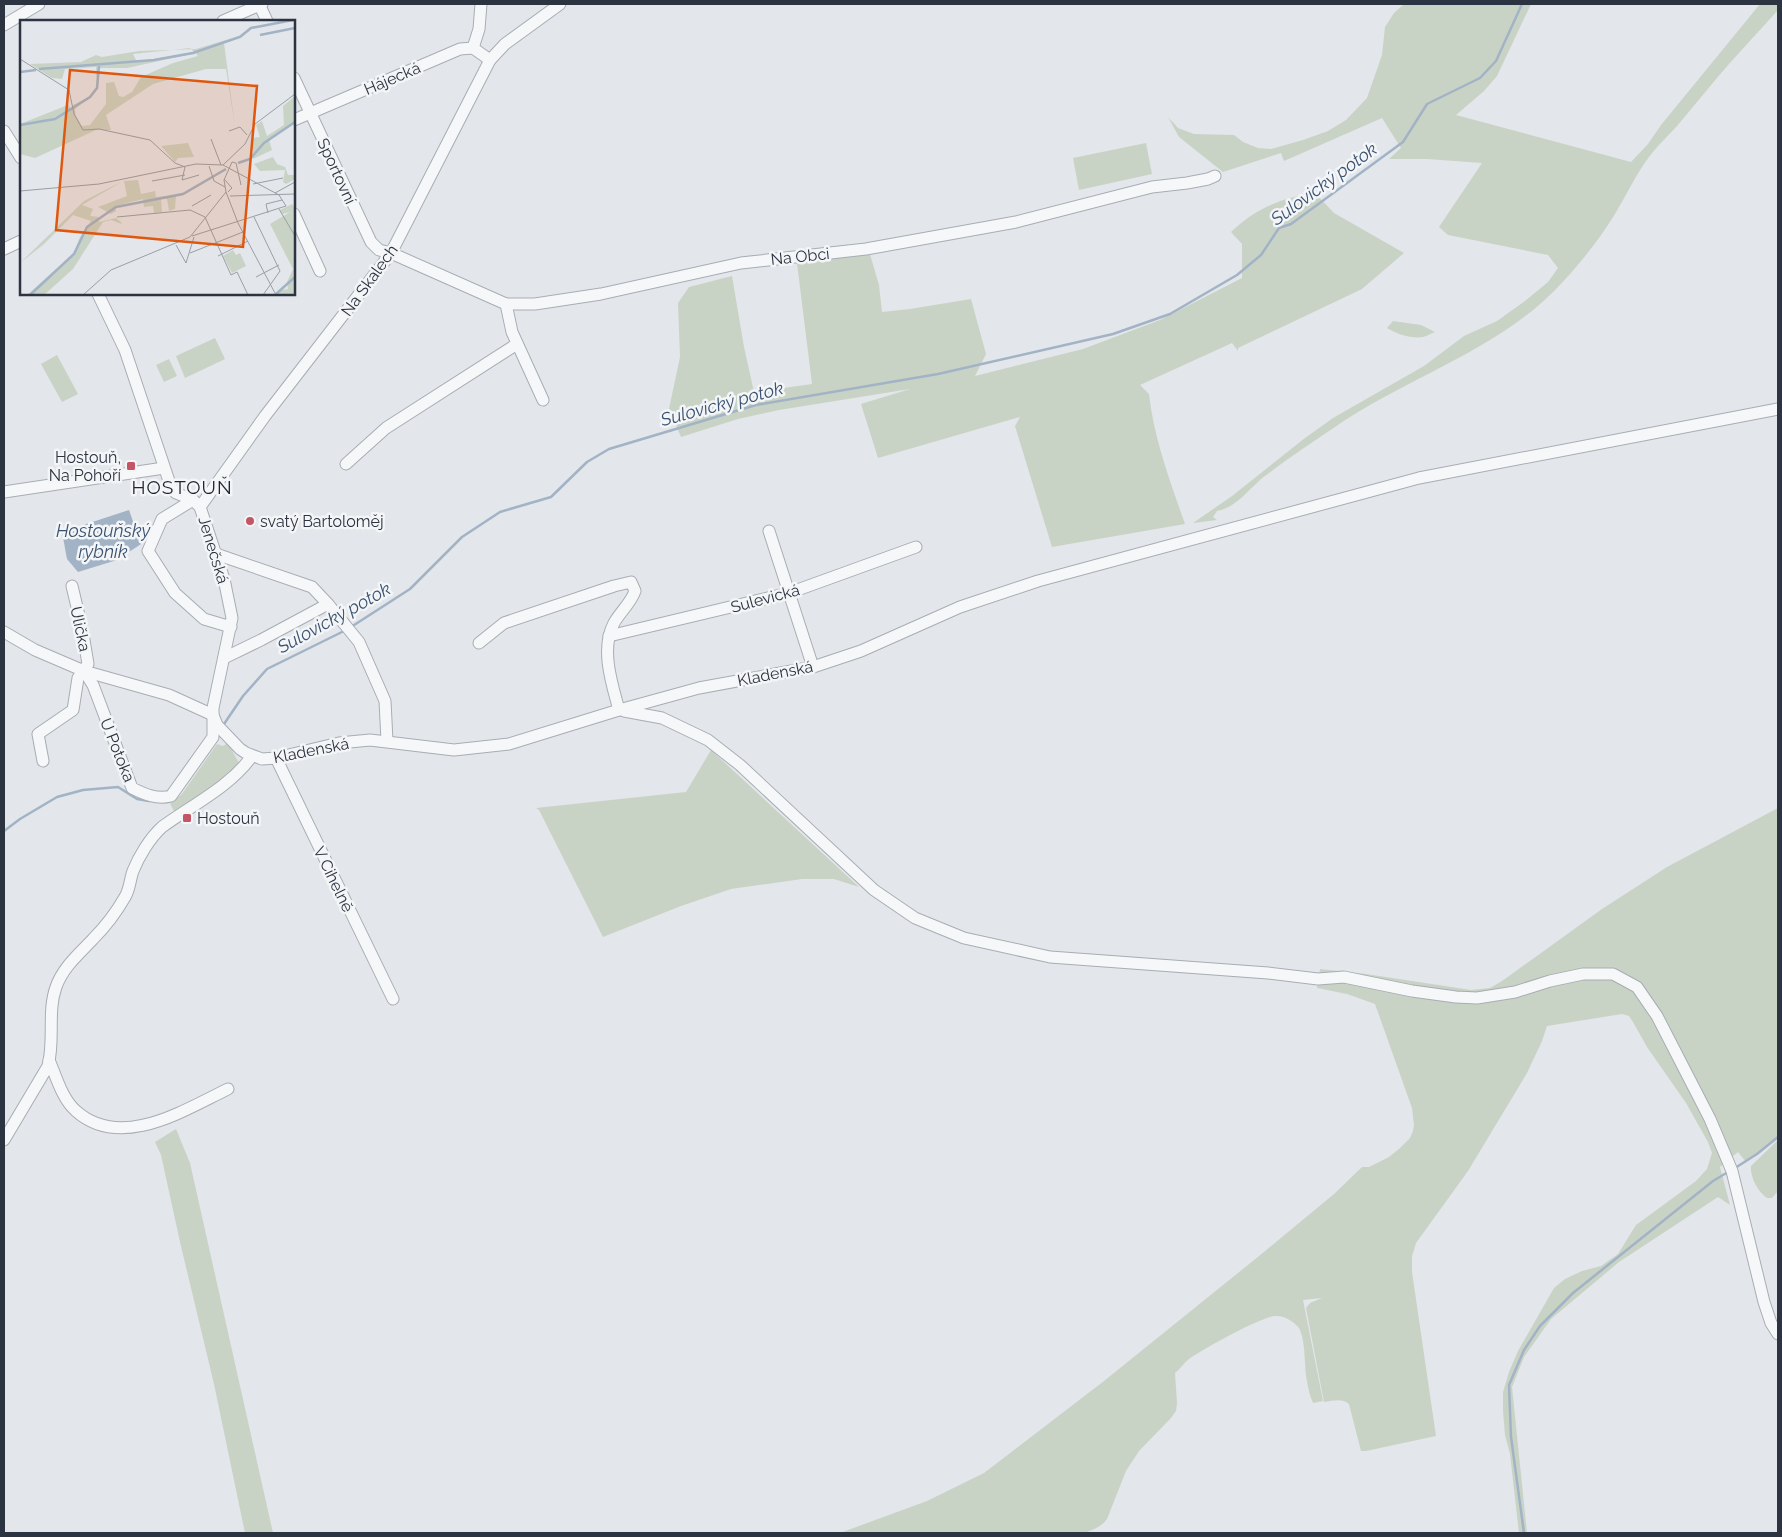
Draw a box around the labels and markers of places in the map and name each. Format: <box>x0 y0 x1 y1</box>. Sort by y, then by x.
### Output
place label: Hostouň, Na Pohoří <box>49 448 122 485</box>
marker: Hostouň, Na Pohoří <box>125 460 137 472</box>
place label: svatý Bartoloměj <box>260 512 384 531</box>
marker: svatý Bartoloměj <box>244 515 256 527</box>
place label: Hostouň <box>197 809 260 828</box>
marker: Hostouň <box>181 812 193 824</box>

